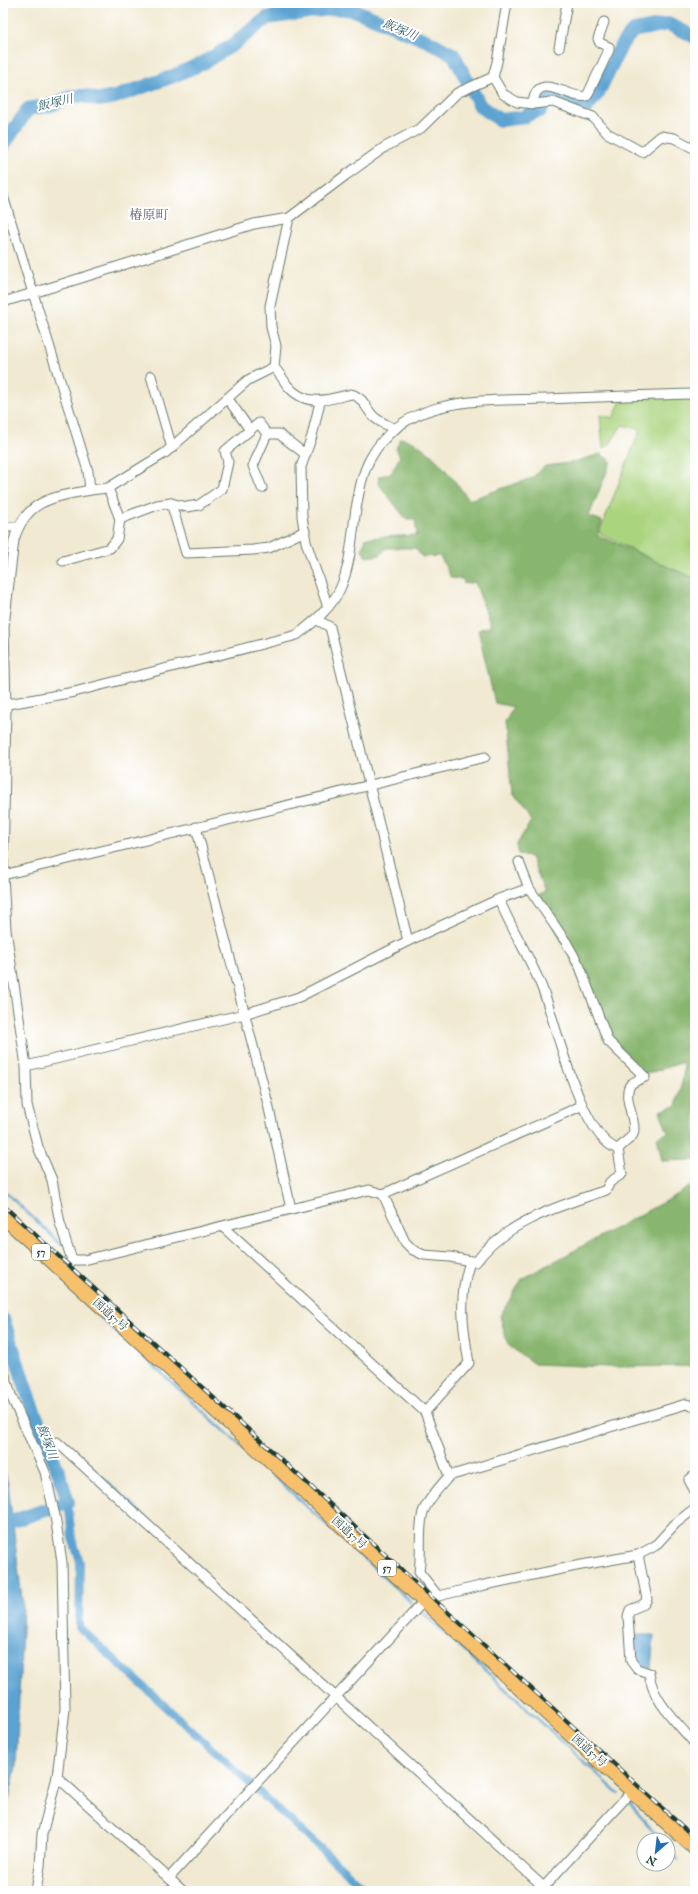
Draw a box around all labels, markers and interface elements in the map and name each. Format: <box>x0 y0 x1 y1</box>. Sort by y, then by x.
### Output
water label: 飯塚川 <box>380 16 421 45</box>
water label: 飯塚川 <box>36 91 76 114</box>
district label: 椿原町 <box>129 207 169 224</box>
road number: 57 <box>32 1244 50 1260</box>
street label: 国道57号 <box>90 1296 130 1334</box>
water label: 飯塚川 <box>34 1423 61 1463</box>
street label: 国道57号 <box>329 1514 369 1552</box>
road number: 57 <box>378 1560 396 1576</box>
street label: 国道57号 <box>569 1732 609 1770</box>
north arrow <box>636 1832 676 1872</box>
text: N <box>644 1851 660 1869</box>

